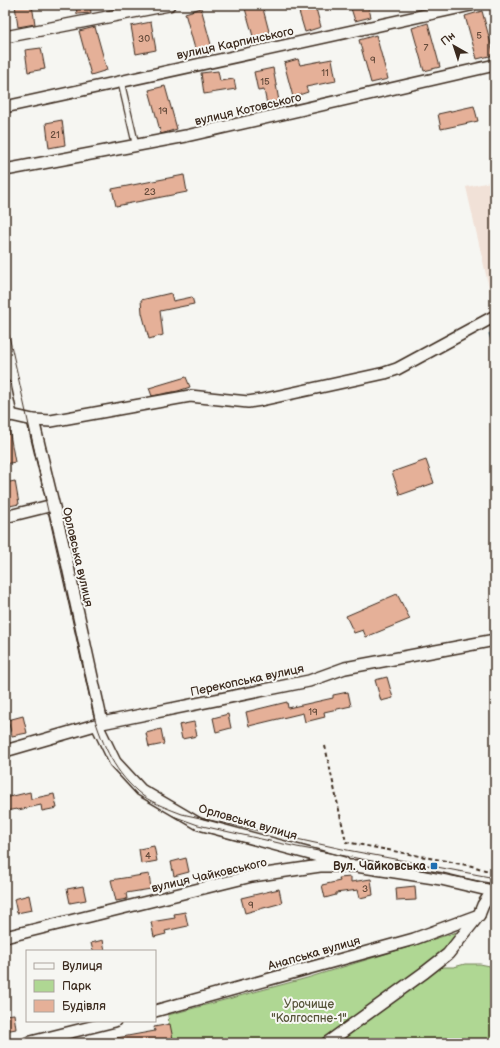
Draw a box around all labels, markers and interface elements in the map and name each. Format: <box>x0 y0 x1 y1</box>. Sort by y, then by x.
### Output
street label: вулиця Карпинського <box>175 24 295 63</box>
north arrow <box>434 26 474 66</box>
text: Пн <box>438 29 458 48</box>
house number: 5 <box>476 30 482 42</box>
house number: 30 <box>138 33 150 45</box>
house number: 7 <box>424 42 429 54</box>
house number: 9 <box>370 54 376 66</box>
house number: 11 <box>321 67 329 79</box>
house number: 15 <box>260 76 270 88</box>
street label: вулиця Котовського <box>193 90 303 129</box>
house number: 19 <box>158 105 168 117</box>
house number: 21 <box>50 129 60 141</box>
house number: 23 <box>144 186 156 198</box>
street label: Орловська вулиця <box>59 506 96 609</box>
street label: Перекопська вулиця <box>189 661 306 700</box>
house number: 19 <box>308 706 318 718</box>
street label: Орловська вулиця <box>197 801 299 844</box>
house number: 4 <box>145 850 151 862</box>
street label: вулиця Чайковського <box>150 855 268 896</box>
place label: Вул. Чайковська <box>333 859 427 874</box>
marker: Вул. Чайковська <box>429 861 439 871</box>
house number: 3 <box>362 883 368 895</box>
house number: 9 <box>248 899 254 911</box>
street label: Анапська вулиця <box>265 933 362 974</box>
legend <box>26 950 156 1022</box>
text: Вулиця <box>62 959 103 974</box>
text: Парк <box>62 979 92 994</box>
park label: Урочище "Колгоспне-1" <box>271 997 347 1026</box>
text: Будівля <box>62 999 106 1014</box>

